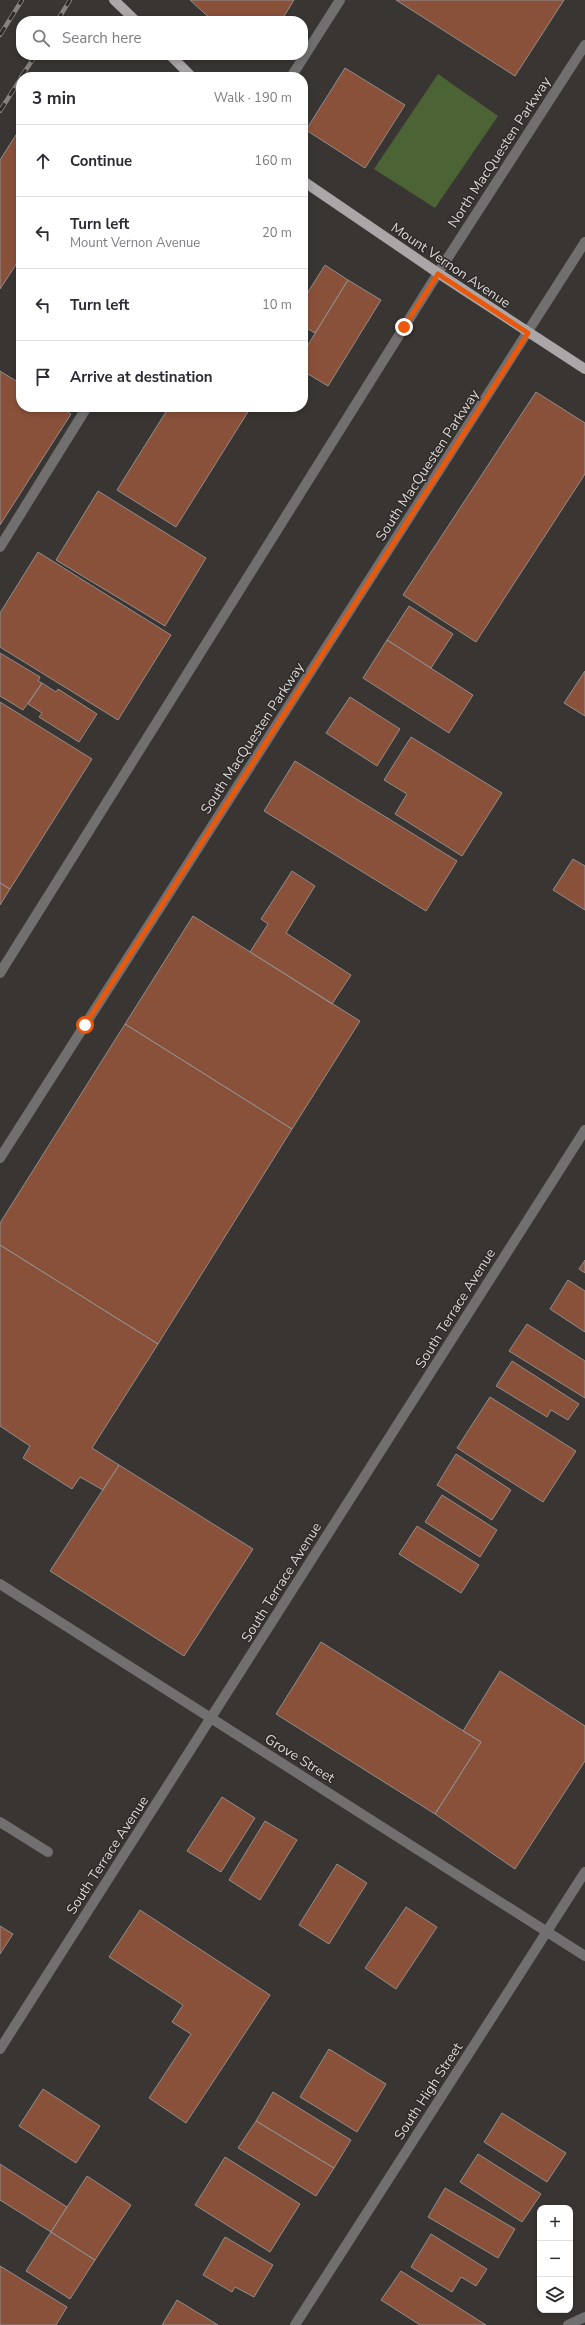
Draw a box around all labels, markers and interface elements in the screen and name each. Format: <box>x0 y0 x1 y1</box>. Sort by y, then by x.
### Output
search box <box>16 16 308 60</box>
icon: search <box>30 27 52 49</box>
text: Search here <box>62 28 142 48</box>
street label: North MacQuesten Parkway <box>443 73 556 231</box>
text: 3 min <box>32 87 76 110</box>
text: Walk · 190 m <box>214 89 292 107</box>
icon: ahead <box>32 150 54 172</box>
text: Continue <box>70 151 132 171</box>
text: 160 m <box>254 152 292 170</box>
text: Turn left <box>70 214 129 234</box>
street label: Mount Vernon Avenue <box>387 218 514 313</box>
icon: left <box>32 222 54 244</box>
text: 20 m <box>262 224 292 242</box>
text: Mount Vernon Avenue <box>70 234 200 252</box>
icon: left <box>32 294 54 316</box>
text: Turn left <box>70 295 129 315</box>
text: 10 m <box>262 296 292 314</box>
route end <box>395 318 413 336</box>
icon: arrive <box>32 366 54 388</box>
text: Arrive at destination <box>70 367 213 387</box>
street label: South MacQuesten Parkway <box>371 385 484 545</box>
street label: South MacQuesten Parkway <box>196 658 309 818</box>
route start <box>76 1016 94 1034</box>
street label: South Terrace Avenue <box>411 1245 500 1372</box>
street label: South Terrace Avenue <box>237 1519 326 1646</box>
street label: Grove Street <box>261 1729 338 1787</box>
street label: South Terrace Avenue <box>62 1792 153 1918</box>
street label: South High Street <box>390 2039 467 2144</box>
map controls <box>537 2205 573 2313</box>
button: + <box>537 2205 573 2241</box>
button: − <box>537 2241 573 2277</box>
button: layers <box>537 2277 573 2313</box>

